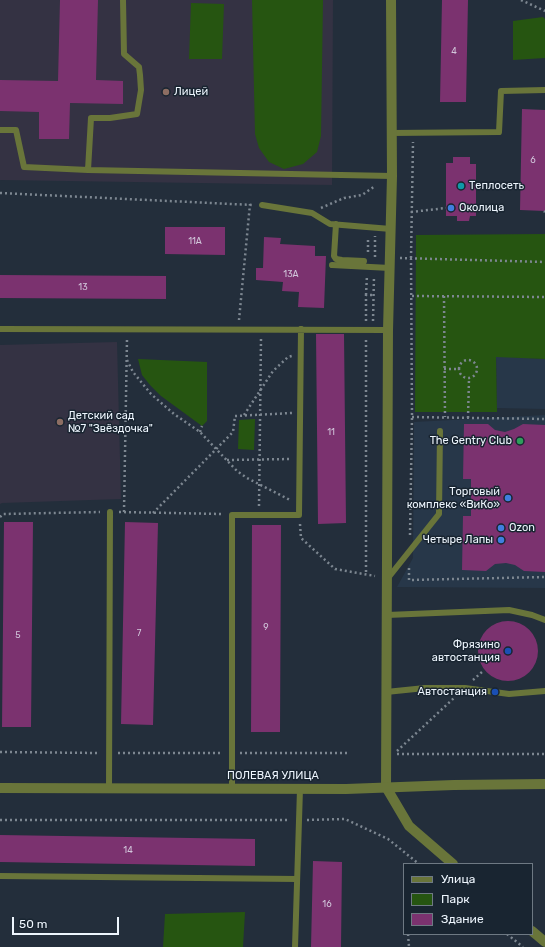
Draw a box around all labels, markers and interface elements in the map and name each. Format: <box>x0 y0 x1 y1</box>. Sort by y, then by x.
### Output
house number: 4 <box>451 46 457 56</box>
place label: Лицей <box>174 85 208 99</box>
marker: Лицей <box>161 87 171 97</box>
house number: 6 <box>530 155 536 165</box>
place label: Теплосеть <box>469 179 524 193</box>
marker: Теплосеть <box>456 181 466 191</box>
place label: Околица <box>459 201 504 215</box>
marker: Околица <box>446 203 456 213</box>
house number: 11А <box>188 236 202 246</box>
house number: 13А <box>283 269 299 279</box>
house number: 13 <box>78 282 88 292</box>
place label: Детский сад №7 "Звёздочка" <box>68 409 153 435</box>
marker: Детский сад №7 "Звёздочка" <box>55 417 65 427</box>
house number: 11 <box>327 427 335 437</box>
place label: The Gentry Club <box>430 434 512 448</box>
marker: The Gentry Club <box>515 436 525 446</box>
place label: Торговый комплекс «ВиКо» <box>407 485 500 511</box>
marker: Торговый комплекс «ВиКо» <box>503 493 513 503</box>
place label: Ozon <box>509 521 535 535</box>
marker: Ozon <box>496 523 506 533</box>
place label: Четыре Лапы <box>423 533 493 547</box>
marker: Четыре Лапы <box>496 535 506 545</box>
house number: 9 <box>263 622 269 632</box>
house number: 7 <box>137 628 141 638</box>
house number: 5 <box>15 630 21 640</box>
place label: Фрязино автостанция <box>432 638 500 664</box>
marker: Фрязино автостанция <box>503 646 513 656</box>
place label: Автостанция <box>418 685 487 699</box>
marker: Автостанция <box>490 687 500 697</box>
street label: ПОЛЕВАЯ УЛИЦА <box>227 769 319 783</box>
house number: 14 <box>123 845 133 855</box>
legend <box>403 863 533 935</box>
text: Улица <box>441 872 475 886</box>
text: Парк <box>441 892 470 906</box>
house number: 16 <box>322 899 332 909</box>
scale bar <box>14 909 121 935</box>
text: Здание <box>441 912 484 926</box>
text: 50 m <box>19 917 47 931</box>

